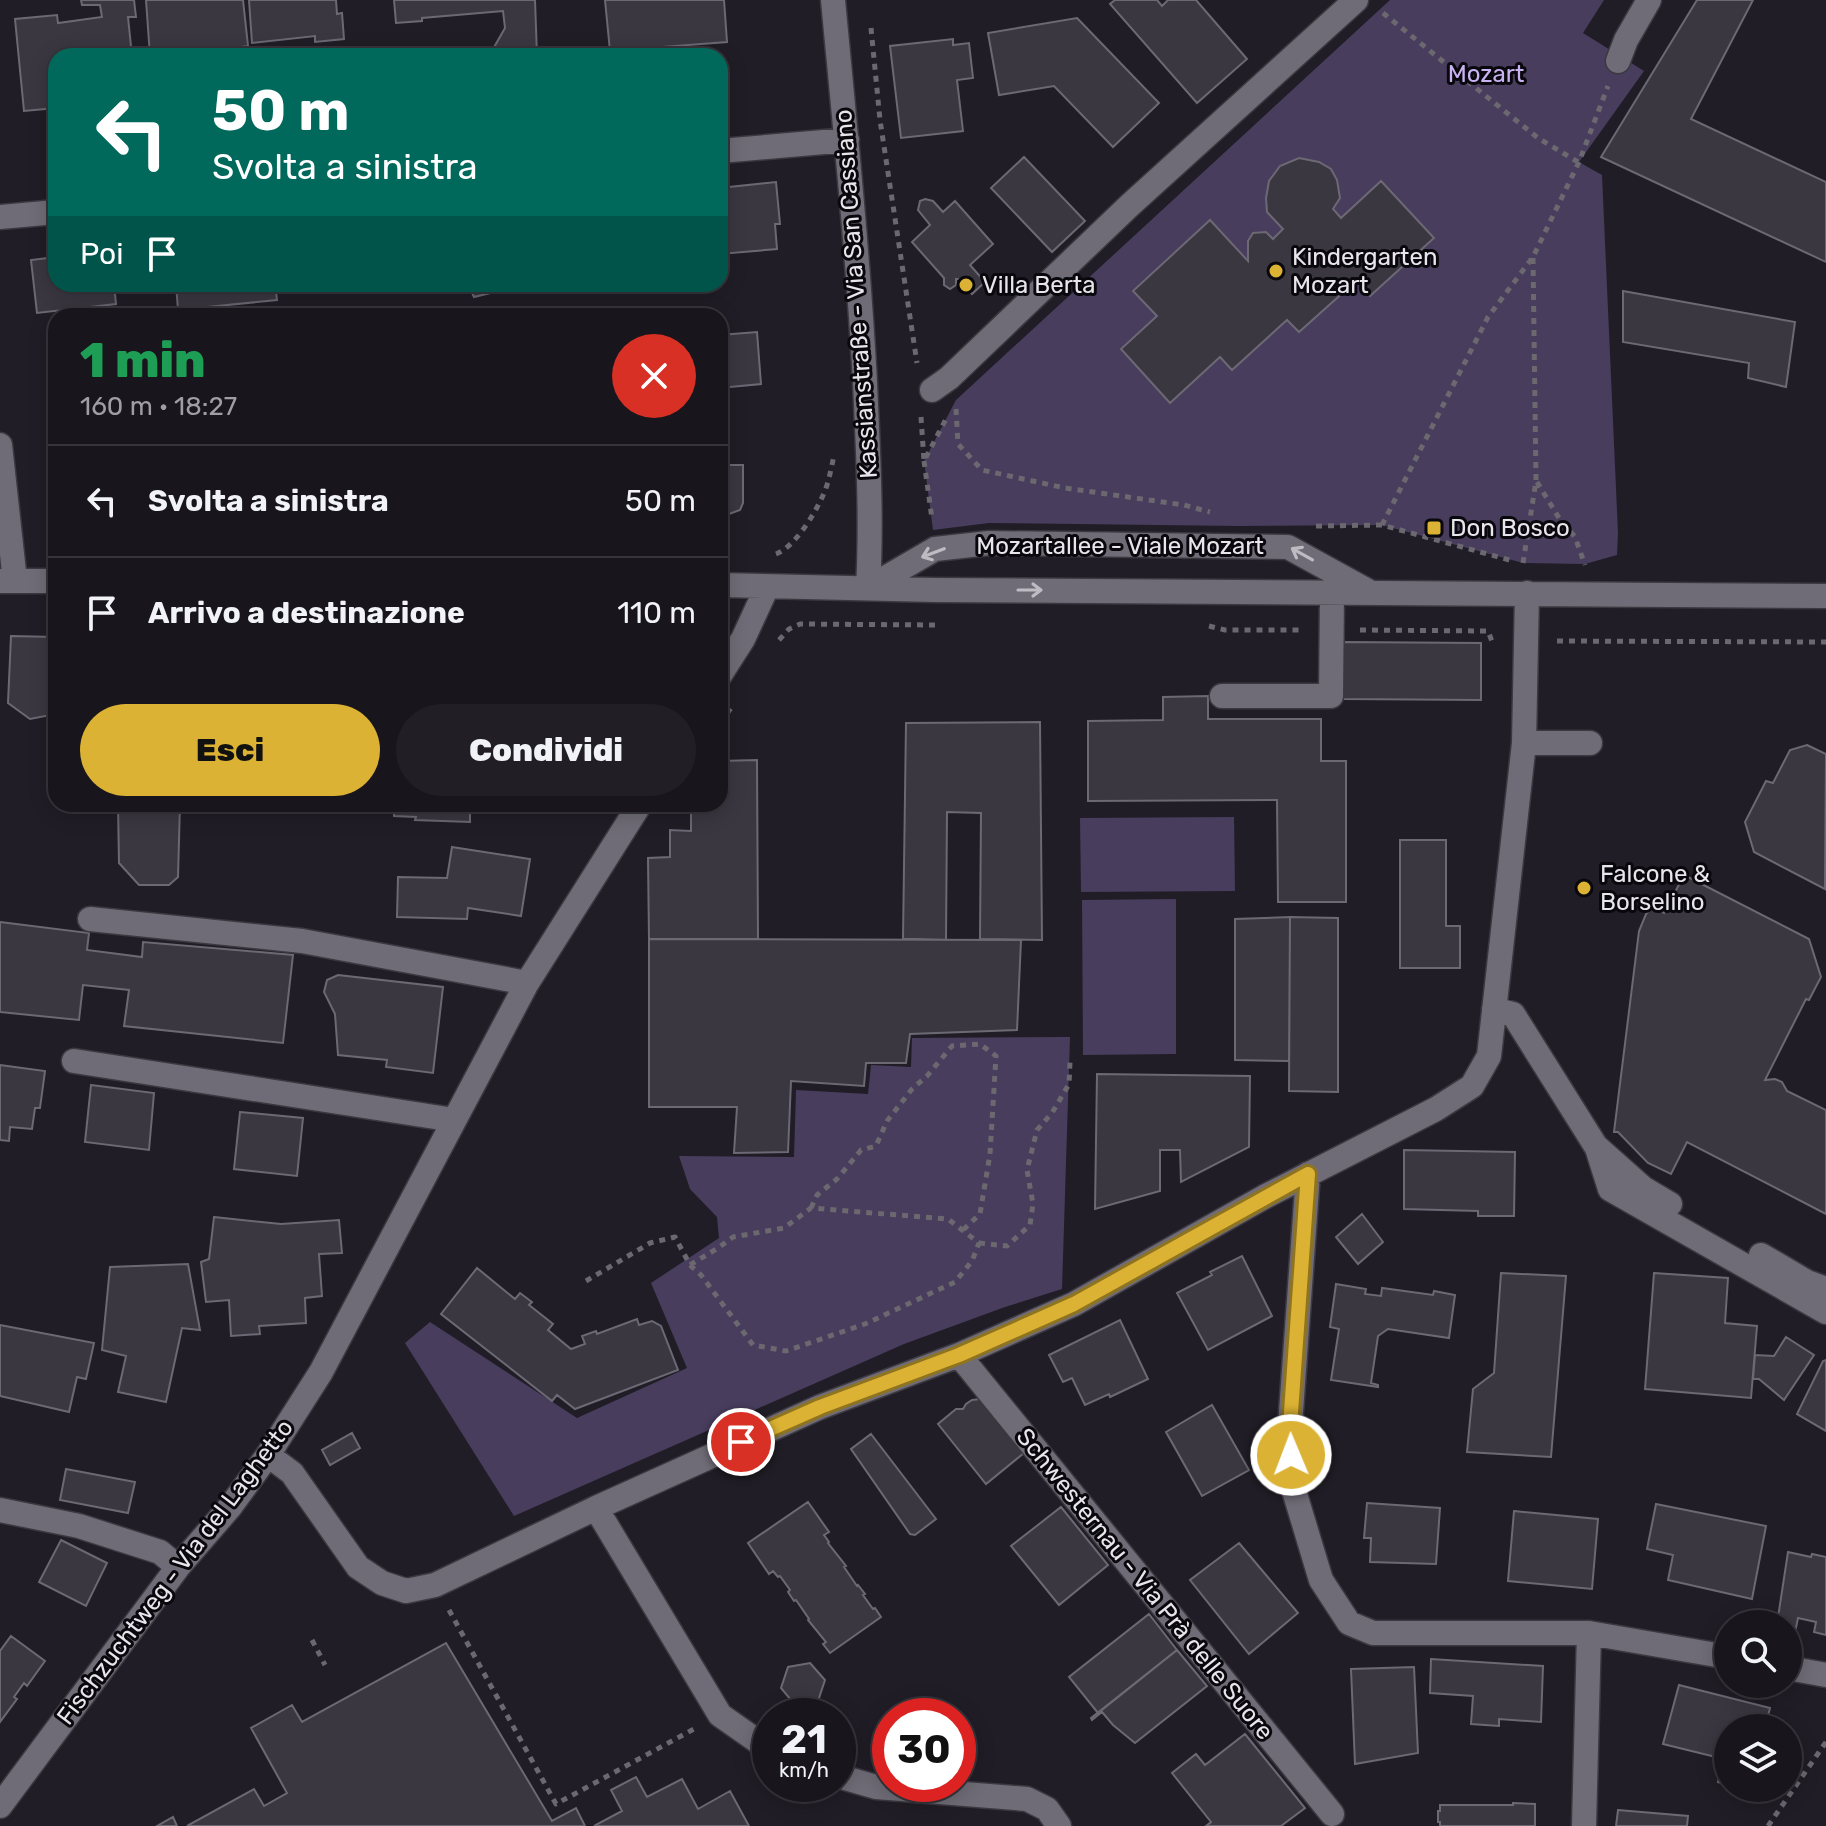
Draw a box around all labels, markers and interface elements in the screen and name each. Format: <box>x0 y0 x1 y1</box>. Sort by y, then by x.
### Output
park label: Mozart <box>1448 60 1524 88</box>
text: 50 m <box>212 78 349 144</box>
icon: left <box>80 80 184 184</box>
street label: Kassianstraße - Via San Cassiano <box>829 109 883 479</box>
text: Svolta a sinistra <box>212 145 478 188</box>
icon: arrive <box>140 232 184 276</box>
text: Poi <box>80 236 124 272</box>
place label: Kindergarten Mozart <box>1292 243 1437 299</box>
marker: Kindergarten Mozart <box>1267 262 1285 280</box>
place label: Villa Berta <box>982 271 1095 299</box>
marker: Villa Berta <box>957 276 975 294</box>
text: 1 min <box>80 332 206 389</box>
button: close <box>612 334 696 418</box>
text: 160 m · 18:27 <box>80 391 237 422</box>
icon: left <box>80 479 124 523</box>
text: Svolta a sinistra <box>148 483 389 519</box>
text: 50 m <box>625 483 696 519</box>
place label: Don Bosco <box>1450 514 1570 542</box>
marker: Don Bosco <box>1425 519 1443 537</box>
street label: Mozartallee - Viale Mozart <box>976 532 1264 560</box>
one-way arrow <box>1291 546 1314 562</box>
one-way arrow <box>921 547 946 561</box>
one-way arrow <box>1016 582 1043 598</box>
icon: arrive <box>80 591 124 635</box>
text: Arrivo a destinazione <box>148 595 465 631</box>
text: 110 m <box>617 595 696 631</box>
button: Esci <box>80 704 380 796</box>
button: Condividi <box>396 704 696 796</box>
place label: Falcone & Borselino <box>1600 860 1710 916</box>
marker: Falcone & Borselino <box>1575 879 1593 897</box>
pin <box>707 1408 775 1476</box>
position arrow <box>1249 1413 1333 1497</box>
street label: Fischzuchtweg - Via del Laghetto <box>51 1414 299 1730</box>
icon: arrive <box>719 1420 763 1464</box>
street label: Schwesternau - Via Prà delle Suore <box>1011 1423 1279 1745</box>
map controls <box>1714 1610 1802 1802</box>
button: search <box>1714 1610 1802 1698</box>
speed limit sign: 30 <box>872 1698 976 1802</box>
button: layers <box>1714 1714 1802 1802</box>
text: 21 <box>781 1716 827 1763</box>
text: km/h <box>779 1758 829 1782</box>

